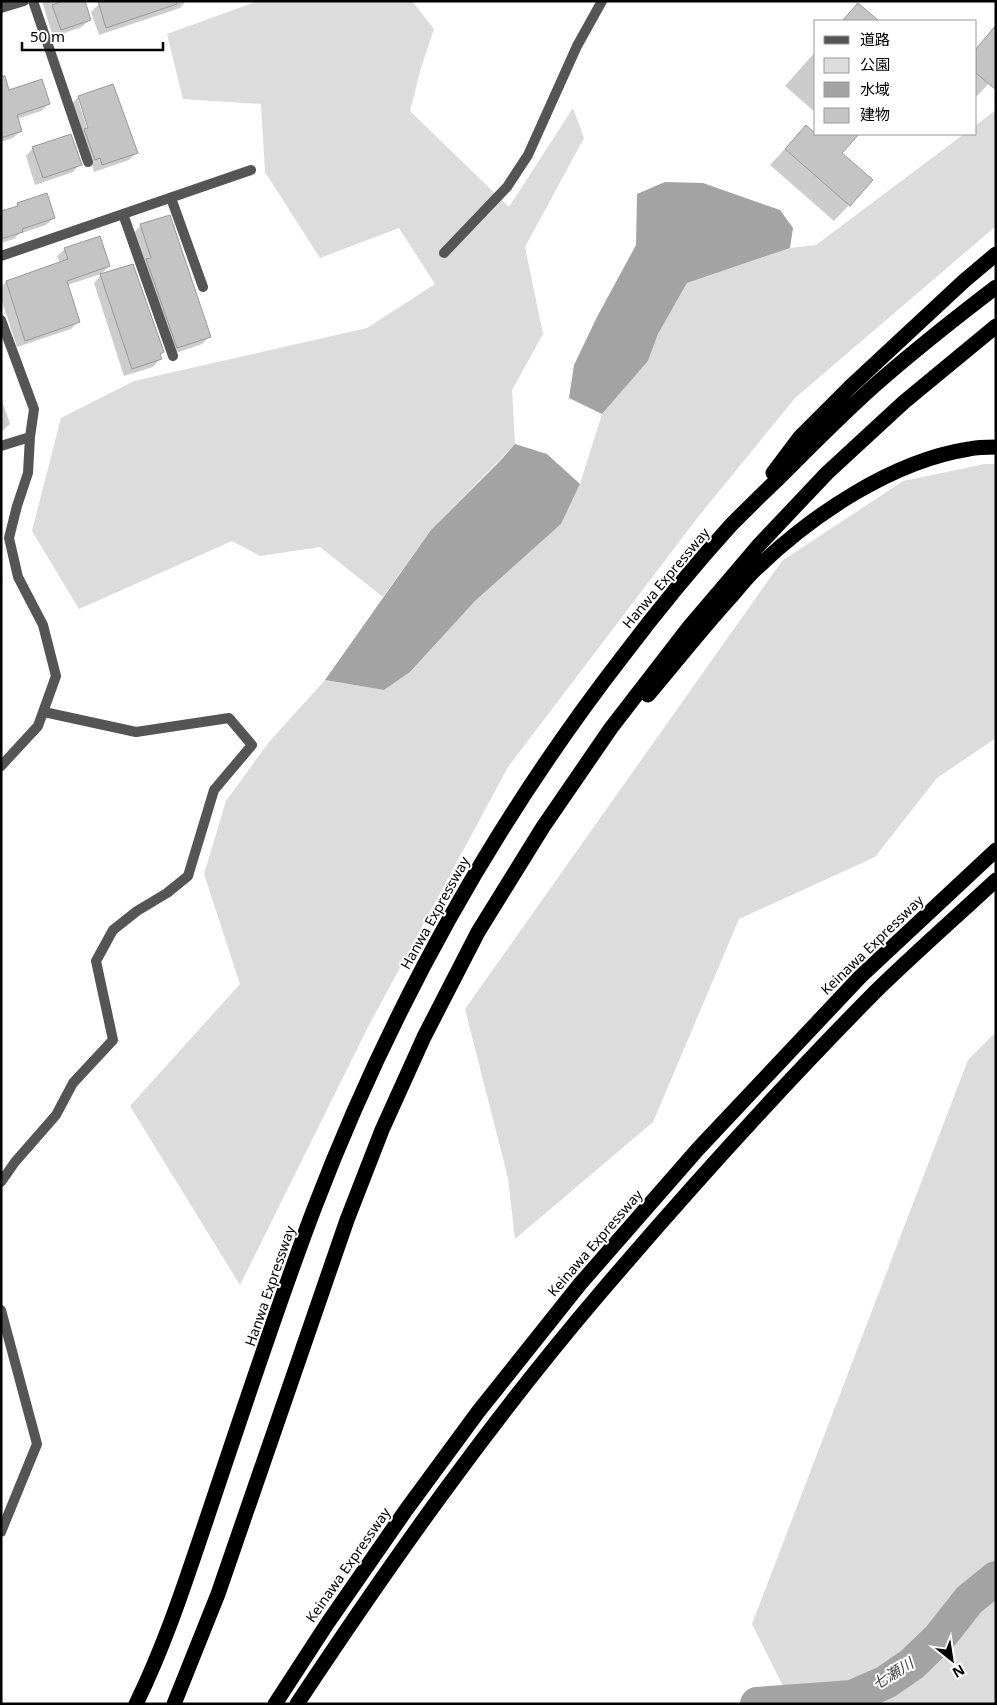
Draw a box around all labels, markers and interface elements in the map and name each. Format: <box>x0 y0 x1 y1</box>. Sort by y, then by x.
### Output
scale bar <box>22 20 164 52</box>
legend <box>814 20 977 135</box>
text: 50 m <box>30 26 65 46</box>
text: 道路 <box>860 29 890 49</box>
text: 公園 <box>860 54 890 74</box>
text: 水域 <box>860 79 890 99</box>
text: 建物 <box>860 104 890 124</box>
street label: Hanwa Expressway <box>618 523 714 632</box>
street label: Hanwa Expressway <box>396 852 474 972</box>
street label: Keinawa Expressway <box>816 890 928 999</box>
street label: Keinawa Expressway <box>543 1185 647 1300</box>
street label: Hanwa Expressway <box>240 1222 299 1348</box>
street label: Keinawa Expressway <box>301 1503 395 1626</box>
north arrow <box>927 1635 977 1685</box>
water label: 七瀬川 <box>868 1652 919 1694</box>
text: N <box>949 1661 968 1683</box>

